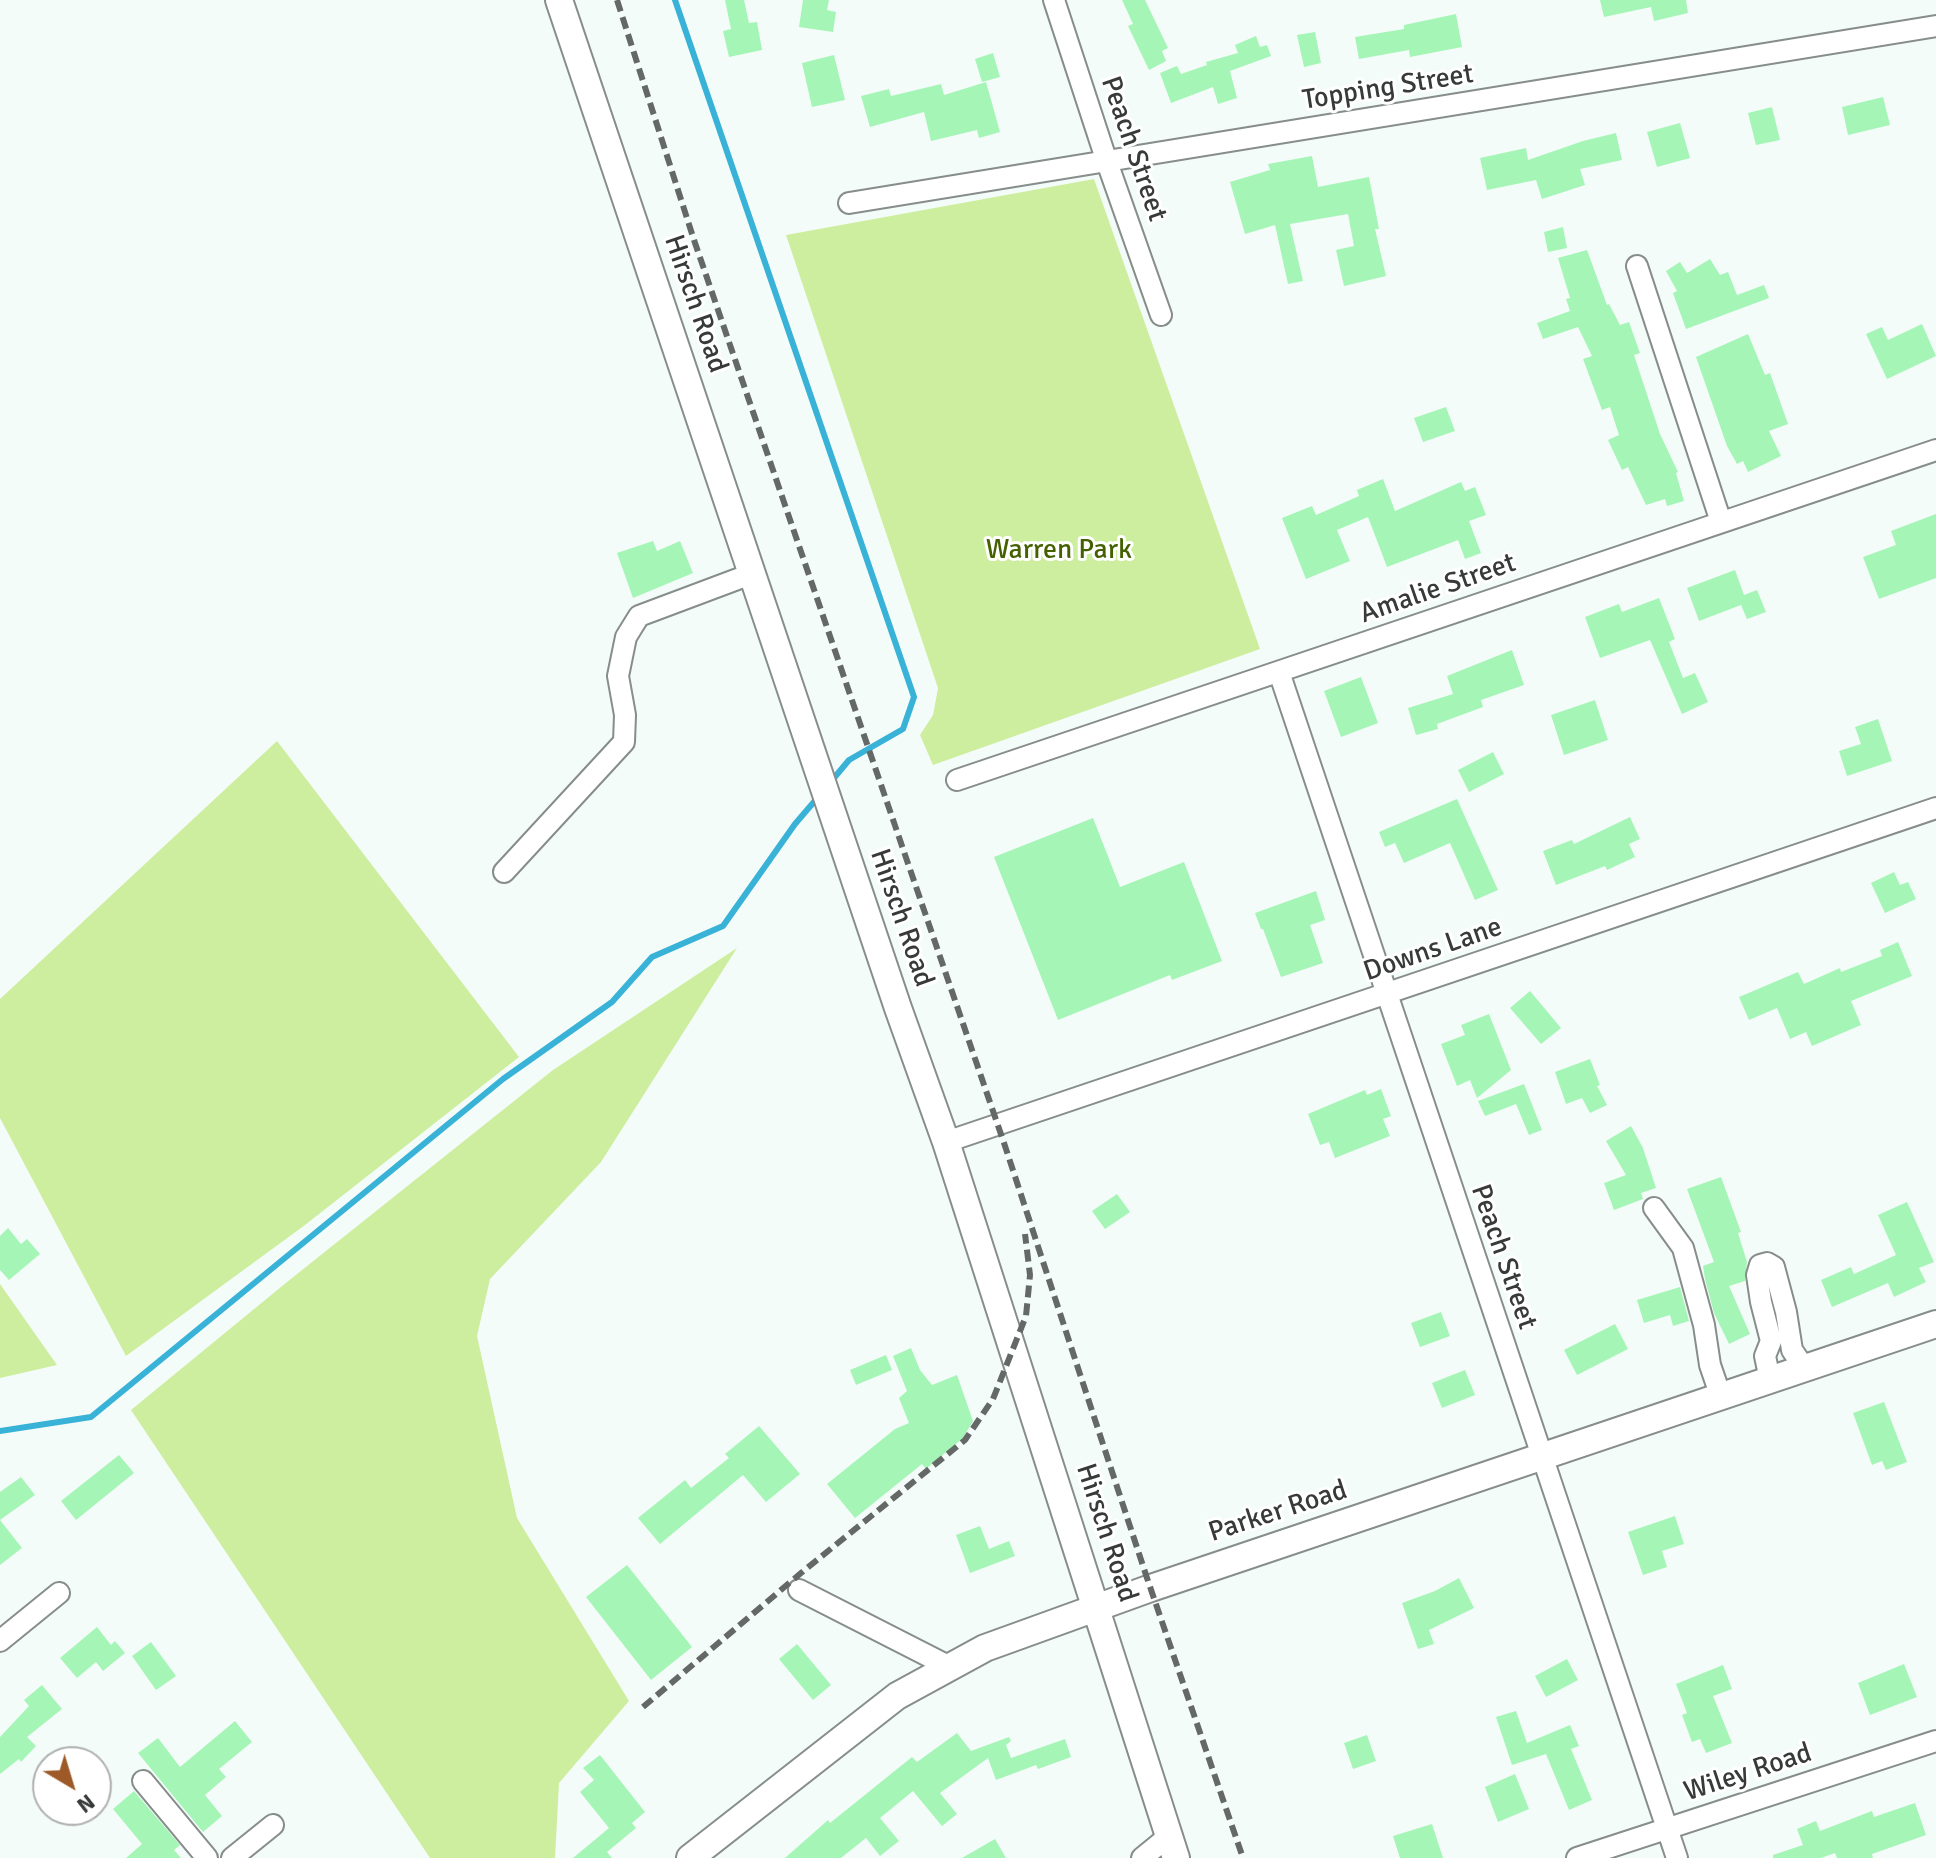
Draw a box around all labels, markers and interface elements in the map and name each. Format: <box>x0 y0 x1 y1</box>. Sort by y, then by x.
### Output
street label: Topping Street <box>1300 58 1476 118</box>
street label: Peach Street <box>1093 72 1173 226</box>
street label: Hirsch Road <box>656 231 734 377</box>
park label: Warren Park <box>986 534 1132 568</box>
street label: Amalie Street <box>1356 547 1520 631</box>
street label: Hirsch Road <box>862 845 940 991</box>
street label: Downs Lane <box>1359 911 1507 989</box>
street label: Peach Street <box>1463 1180 1543 1334</box>
street label: Hirsch Road <box>1068 1460 1144 1606</box>
street label: Parker Road <box>1204 1474 1352 1550</box>
street label: Wiley Road <box>1680 1737 1816 1809</box>
north arrow <box>32 1746 112 1826</box>
text: N <box>72 1788 100 1819</box>

